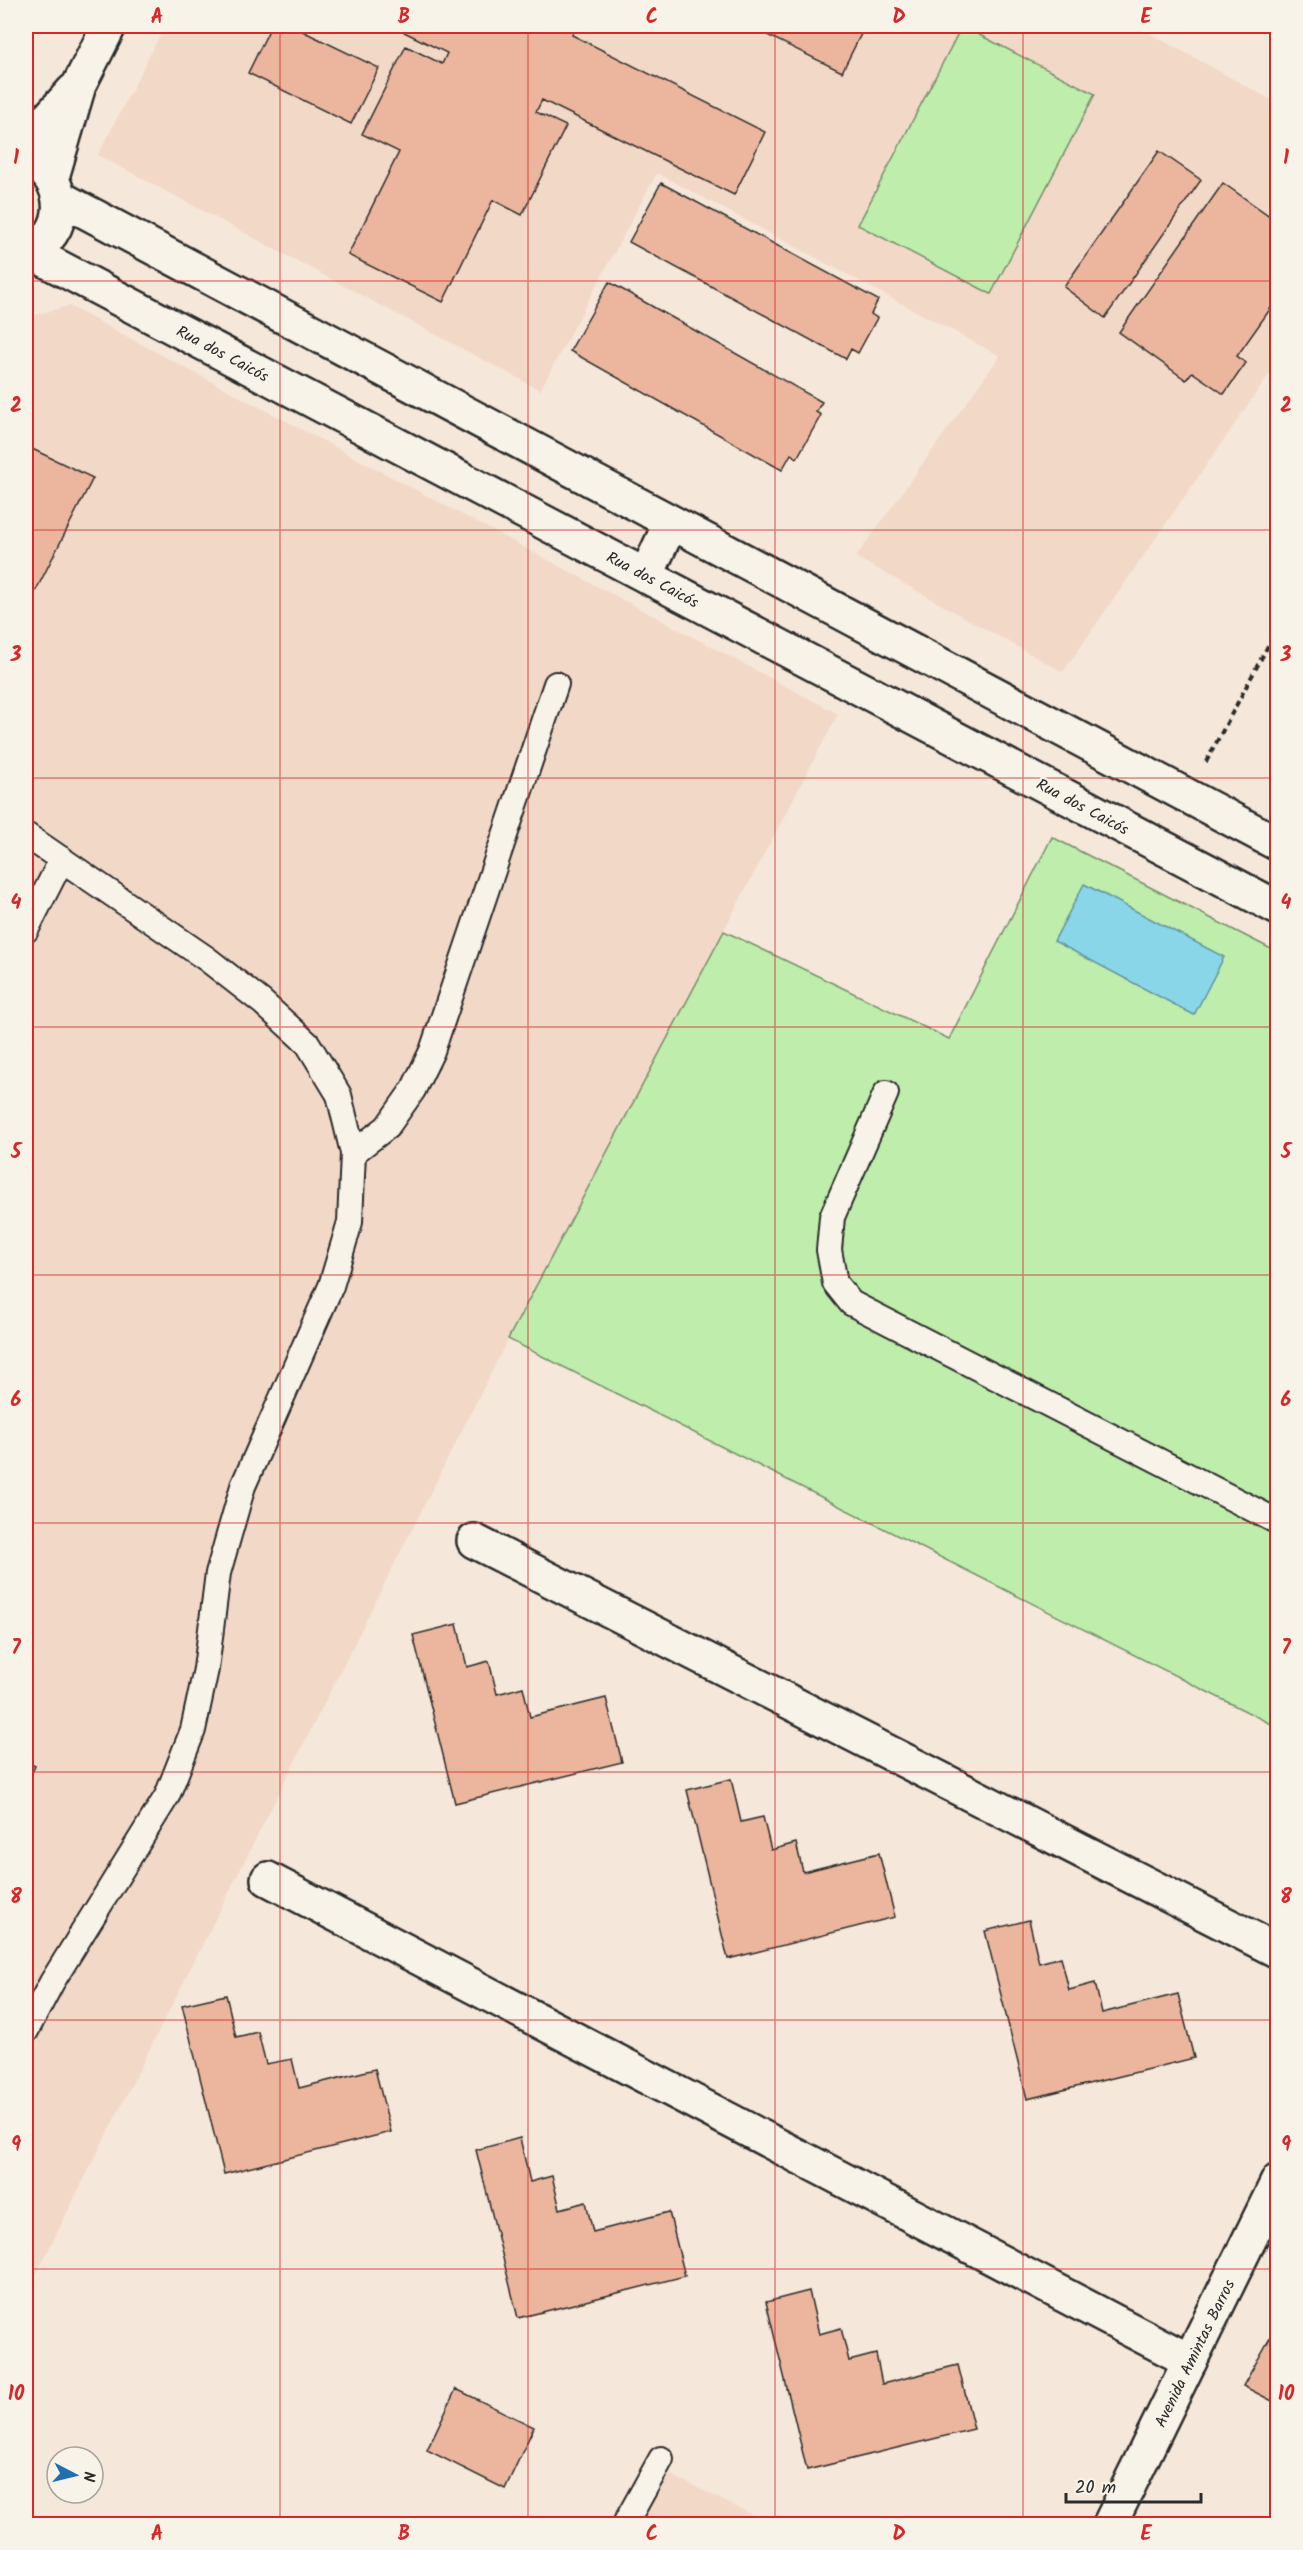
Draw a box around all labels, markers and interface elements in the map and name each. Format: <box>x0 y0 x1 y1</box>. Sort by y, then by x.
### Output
text: A <box>151 2 163 34</box>
text: B <box>398 2 410 34</box>
text: C <box>646 2 658 34</box>
text: D <box>892 2 906 34</box>
text: E <box>1140 2 1152 34</box>
text: 1 <box>13 143 19 175</box>
text: 1 <box>1283 143 1289 175</box>
street label: Rua dos Caicós <box>172 319 273 389</box>
text: 2 <box>10 391 22 423</box>
text: 2 <box>1280 391 1292 423</box>
street label: Rua dos Caicós <box>602 545 703 615</box>
text: 3 <box>10 640 22 672</box>
text: 3 <box>1280 640 1292 672</box>
street label: Rua dos Caicós <box>1032 772 1133 842</box>
text: 4 <box>11 888 22 920</box>
text: 4 <box>1281 888 1292 920</box>
text: 5 <box>10 1137 23 1169</box>
text: 5 <box>1280 1137 1293 1169</box>
text: 6 <box>11 1385 22 1417</box>
text: 6 <box>1281 1385 1292 1417</box>
text: 7 <box>11 1633 21 1665</box>
text: 7 <box>1281 1633 1291 1665</box>
text: 8 <box>10 1882 22 1914</box>
text: 8 <box>1280 1882 1292 1914</box>
text: 9 <box>11 2130 21 2162</box>
text: 9 <box>1281 2130 1291 2162</box>
street label: Avenida Amintas Barros <box>1149 2275 1242 2432</box>
text: 10 <box>8 2379 25 2411</box>
text: 10 <box>1278 2379 1295 2411</box>
north arrow <box>45 2445 105 2505</box>
scale bar <box>1066 2466 1201 2504</box>
text: N <box>75 2470 101 2483</box>
text: 20 m <box>1075 2474 1116 2503</box>
text: A <box>151 2519 163 2550</box>
text: B <box>398 2519 410 2550</box>
text: C <box>646 2519 658 2550</box>
text: D <box>892 2519 906 2550</box>
text: E <box>1140 2519 1152 2550</box>

